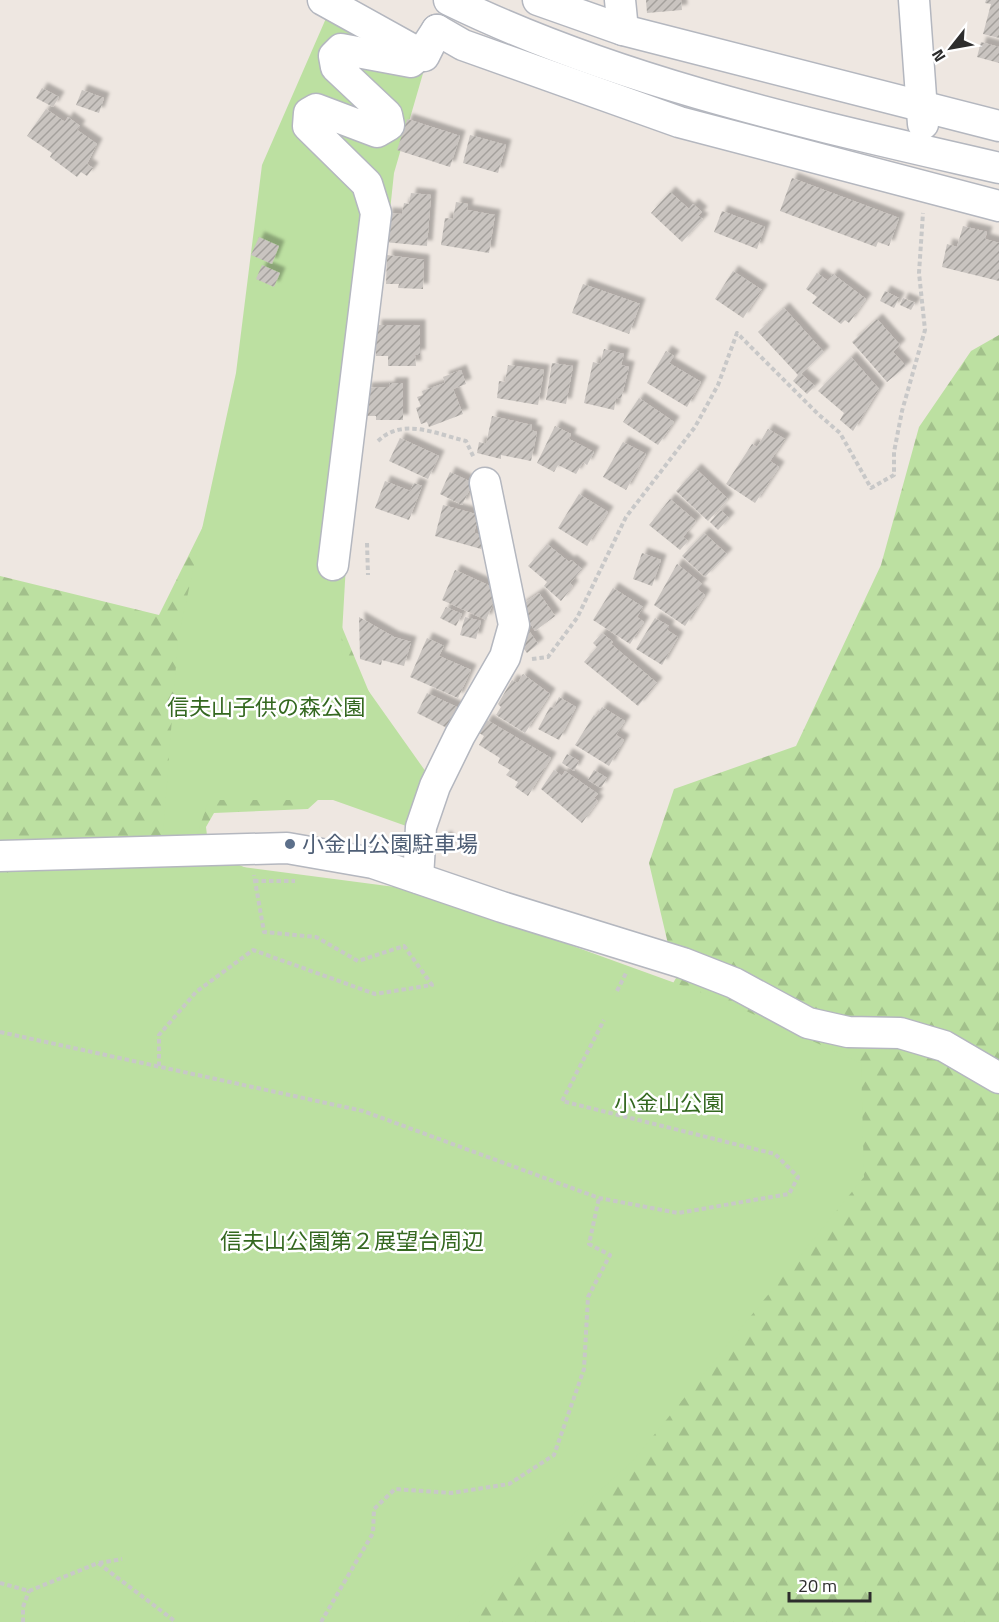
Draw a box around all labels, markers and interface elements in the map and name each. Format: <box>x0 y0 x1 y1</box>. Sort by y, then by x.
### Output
north arrow <box>921 18 981 78</box>
text: N <box>925 45 951 67</box>
park label: 信夫山子供の森公園 <box>167 690 365 724</box>
place label: 小金山公園駐車場 <box>302 827 478 861</box>
marker: 小金山公園駐車場 <box>283 837 297 851</box>
park label: 小金山公園 <box>614 1086 724 1120</box>
park label: 信夫山公園第２展望台周辺 <box>220 1224 484 1258</box>
scale bar <box>789 1565 870 1603</box>
text: 20 m <box>798 1572 837 1599</box>

